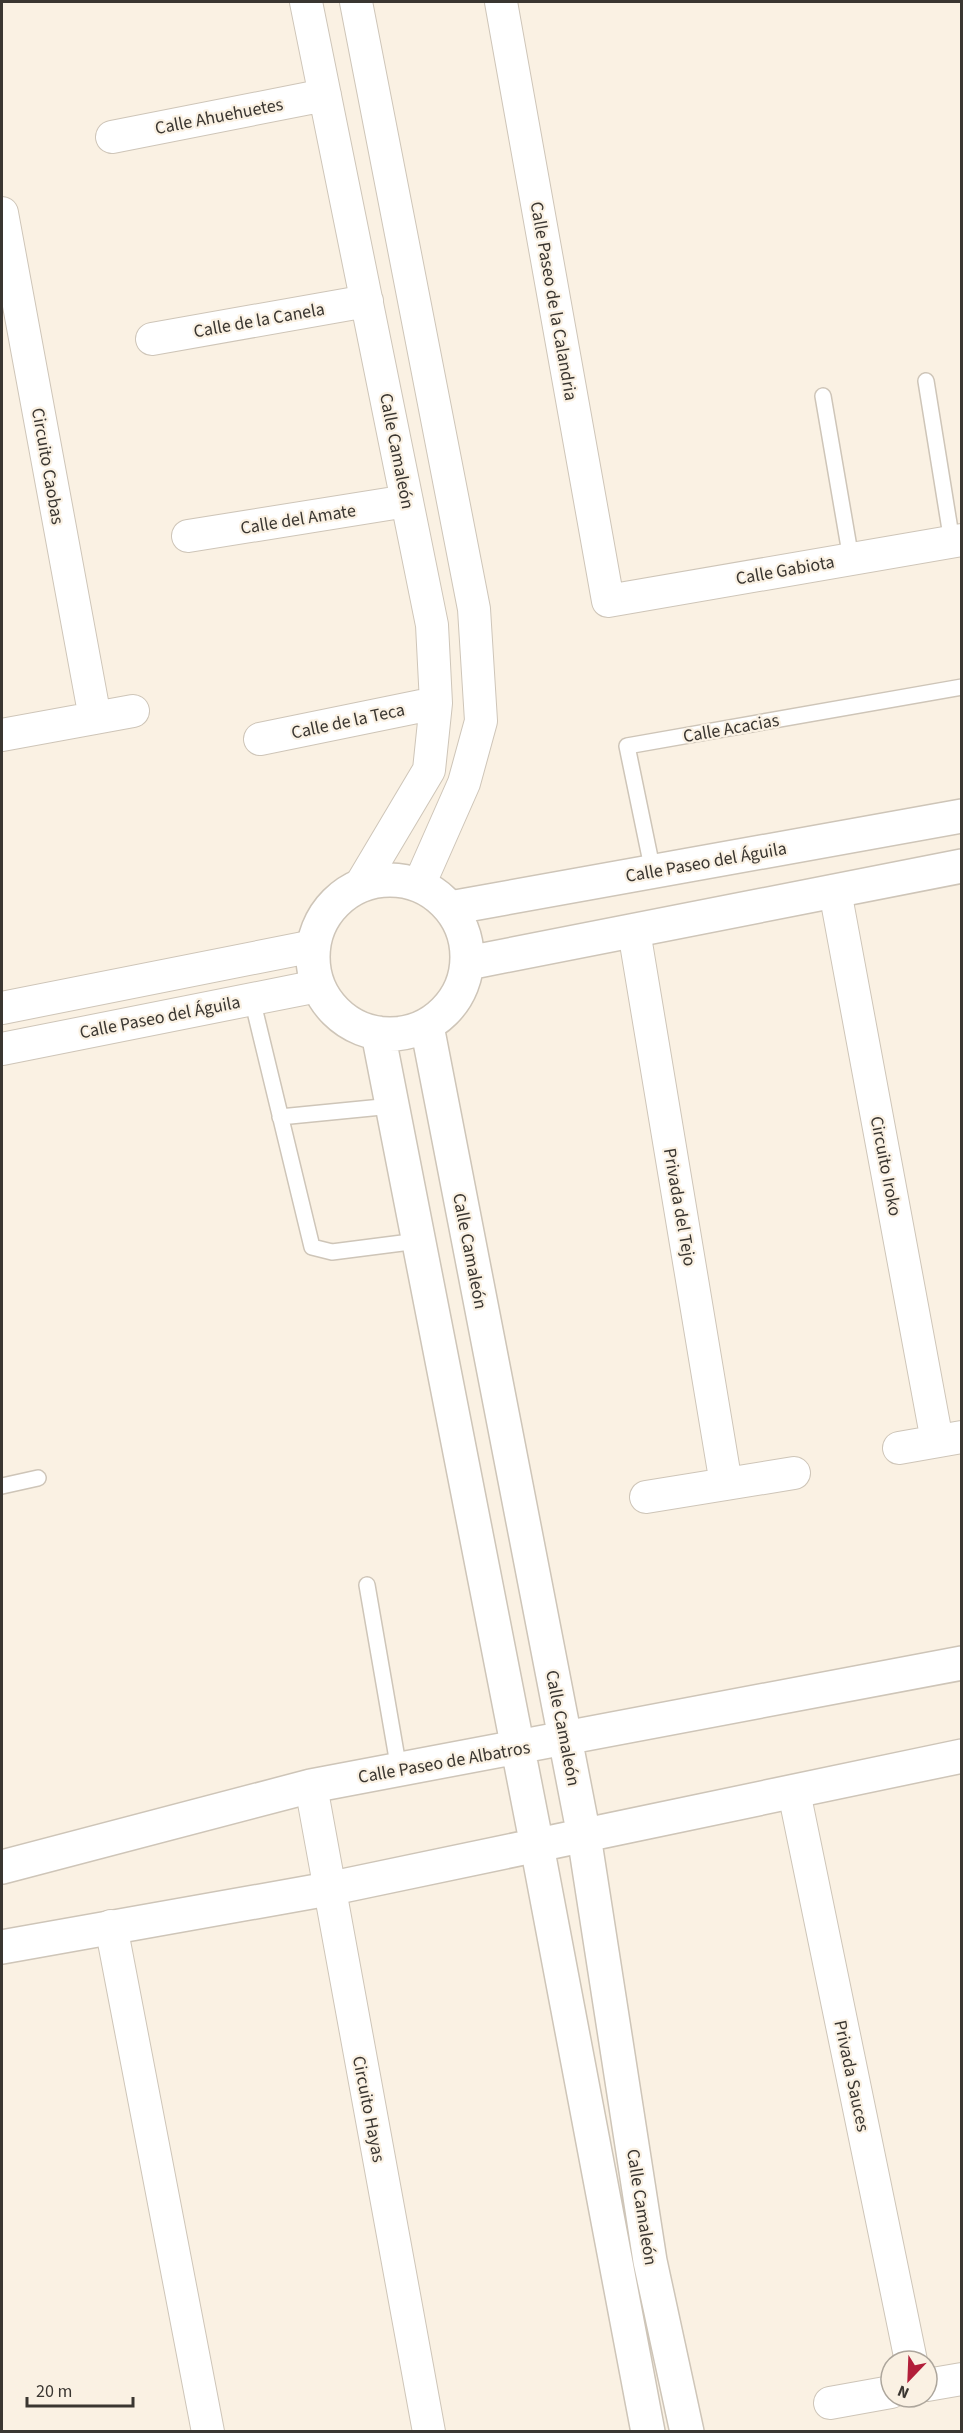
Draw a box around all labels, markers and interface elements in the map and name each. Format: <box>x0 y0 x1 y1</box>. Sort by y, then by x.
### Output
street label: Calle Ahuehuetes <box>153 92 285 141</box>
street label: Calle Paseo de la Calandria <box>524 200 583 403</box>
street label: Calle de la Canela <box>192 297 327 344</box>
street label: Calle Camaleón <box>373 391 420 511</box>
street label: Circuito Caobas <box>25 406 70 526</box>
street label: Calle del Amate <box>239 498 358 541</box>
street label: Calle Gabiota <box>734 550 836 591</box>
street label: Calle de la Teca <box>289 697 407 746</box>
street label: Calle Acacias <box>681 708 781 749</box>
street label: Calle Paseo del Águila <box>624 836 789 889</box>
street label: Calle Paseo del Águila <box>78 990 243 1045</box>
street label: Circuito Iroko <box>864 1114 907 1218</box>
street label: Privada del Tejo <box>657 1146 702 1268</box>
street label: Calle Camaleón <box>446 1191 493 1311</box>
street label: Calle Camaleón <box>539 1668 586 1788</box>
street label: Calle Paseo de Albatros <box>356 1735 532 1790</box>
street label: Privada Sauces <box>827 2018 876 2134</box>
street label: Circuito Hayas <box>346 2054 391 2164</box>
street label: Calle Camaleón <box>620 2147 663 2267</box>
north arrow <box>879 2349 939 2409</box>
scale bar <box>27 2370 134 2408</box>
text: 20 m <box>36 2379 72 2404</box>
text: N <box>894 2380 913 2404</box>

